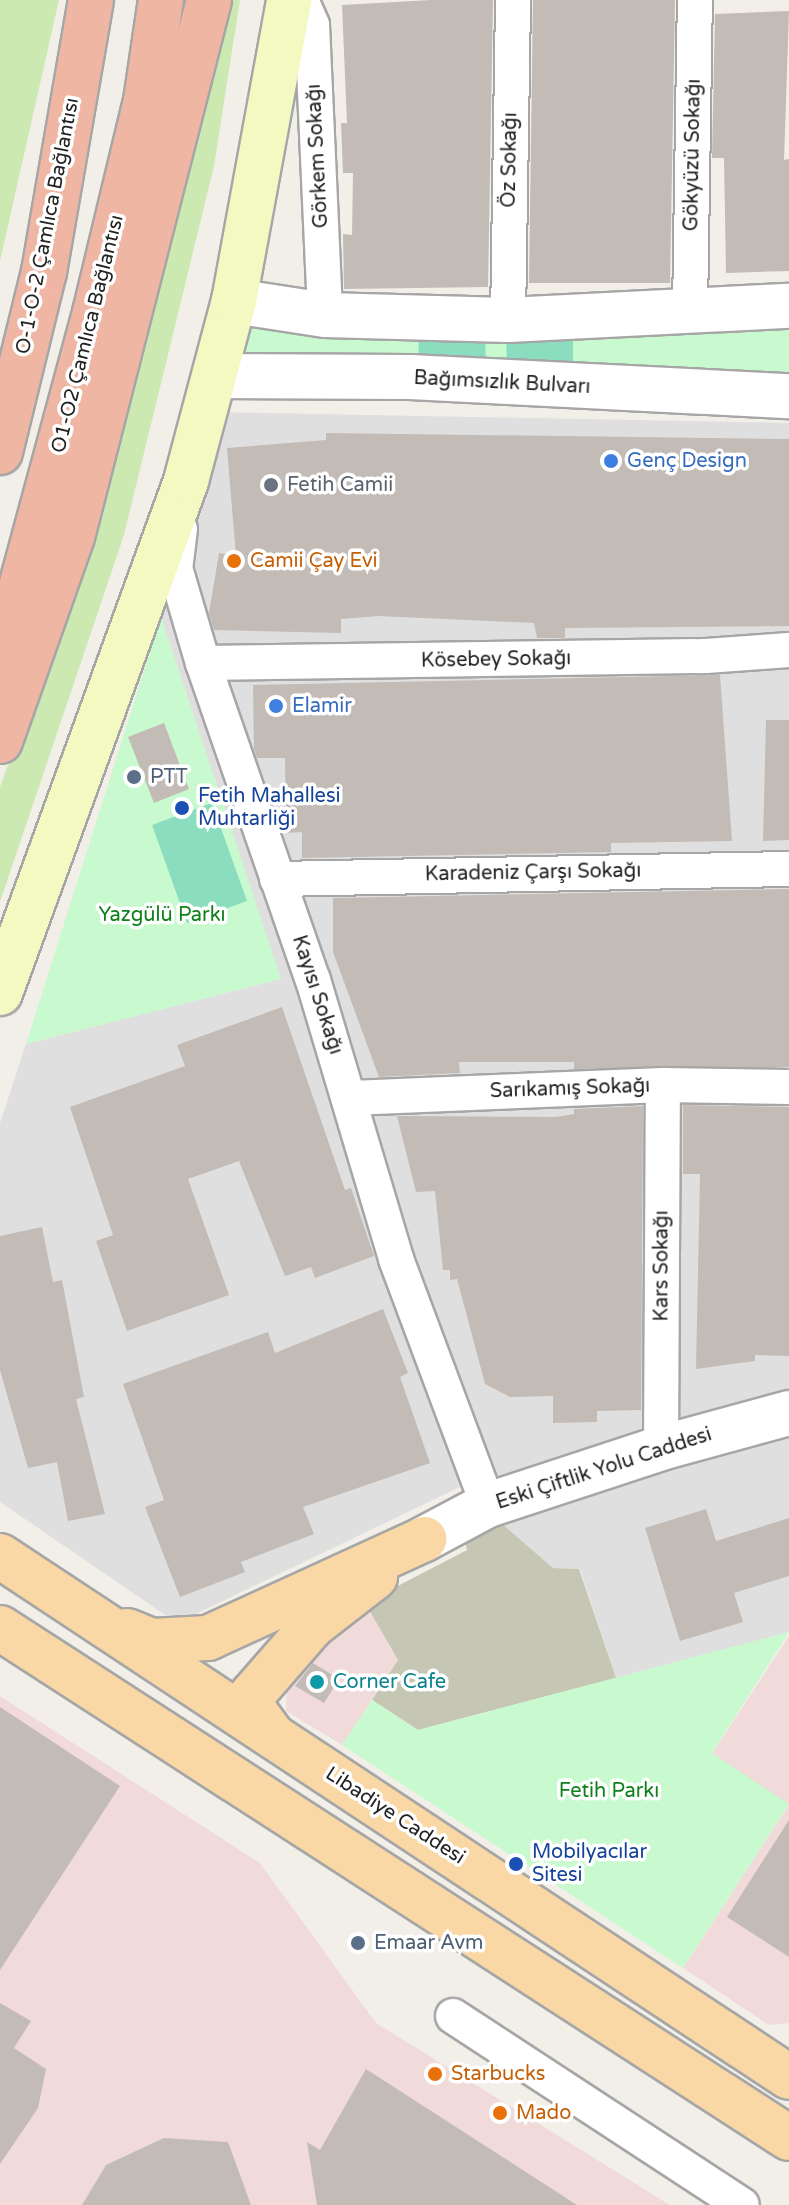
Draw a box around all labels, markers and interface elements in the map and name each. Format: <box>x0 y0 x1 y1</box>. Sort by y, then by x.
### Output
street label: Gökyüzü Sokağı <box>680 79 706 231</box>
street label: Görkem Sokağı <box>302 83 334 229</box>
street label: O-1-O-2 Çamlıca Bağlantısı <box>11 96 85 356</box>
street label: Öz Sokağı <box>497 112 523 208</box>
street label: O1-O2 Çamlıca Bağlantısı <box>47 212 129 456</box>
street label: Bağımsızlık Bulvarı <box>413 366 591 400</box>
place label: Genç Design <box>627 449 747 473</box>
marker: Genç Design <box>602 452 620 470</box>
place label: Fetih Camii <box>287 473 393 497</box>
marker: Fetih Camii <box>262 476 280 494</box>
place label: Camii Çay Evi <box>250 549 378 573</box>
marker: Camii Çay Evi <box>225 552 243 570</box>
street label: Kösebey Sokağı <box>421 647 571 673</box>
place label: Elamir <box>292 694 352 718</box>
marker: Elamir <box>267 697 285 715</box>
place label: PTT <box>150 765 188 789</box>
marker: PTT <box>125 768 143 786</box>
place label: Fetih Mahallesi Muhtarliği <box>198 784 341 831</box>
marker: Fetih Mahallesi Muhtarliği <box>173 799 191 817</box>
street label: Karadeniz Çarşı Sokağı <box>425 859 641 887</box>
park label: Yazgülü Parkı <box>98 903 226 927</box>
street label: Kayısı Sokağı <box>286 932 348 1058</box>
street label: Sarıkamış Sokağı <box>489 1074 651 1104</box>
street label: Kars Sokağı <box>650 1210 674 1322</box>
street label: Eski Çiftlik Yolu Caddesi <box>493 1423 715 1515</box>
place label: Corner Cafe <box>333 1670 446 1694</box>
marker: Corner Cafe <box>308 1673 326 1691</box>
street label: Libadiye Caddesi <box>321 1762 469 1870</box>
park label: Fetih Parkı <box>559 1779 659 1803</box>
place label: Mobilyacılar Sitesi <box>532 1840 647 1887</box>
marker: Mobilyacılar Sitesi <box>507 1855 525 1873</box>
place label: Emaar Avm <box>374 1931 483 1955</box>
marker: Emaar Avm <box>349 1934 367 1952</box>
place label: Starbucks <box>451 2062 545 2086</box>
marker: Starbucks <box>426 2065 444 2083</box>
place label: Mado <box>516 2101 571 2125</box>
marker: Mado <box>491 2104 509 2122</box>

